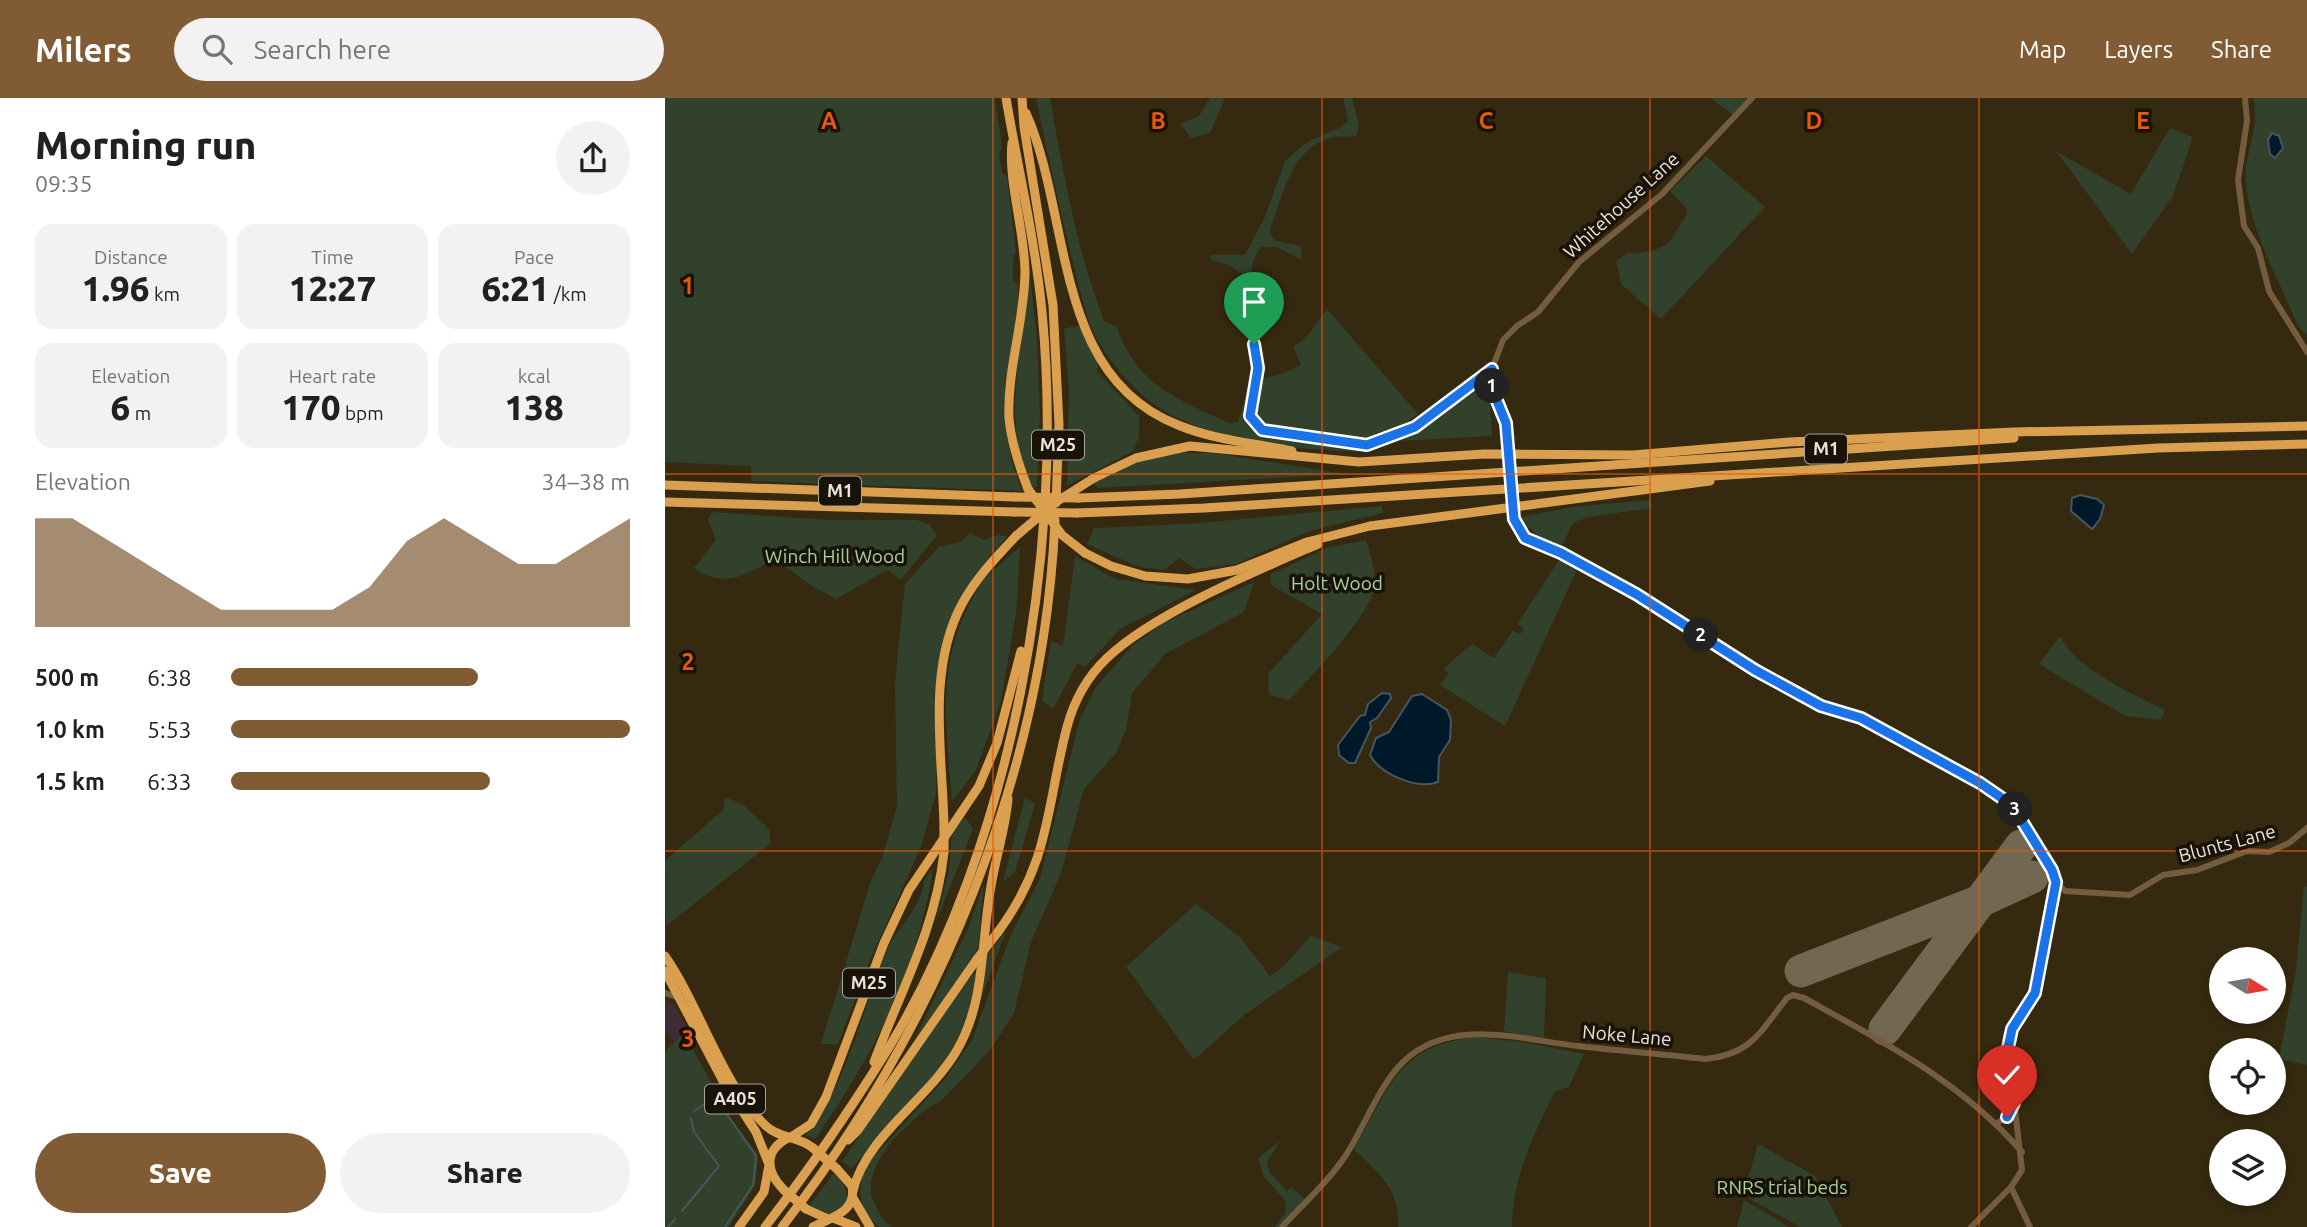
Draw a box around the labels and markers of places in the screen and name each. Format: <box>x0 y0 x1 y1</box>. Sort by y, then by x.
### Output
pin <box>1224 272 1284 344</box>
pin: 1 <box>1475 368 1509 404</box>
pin: 2 <box>1683 618 1719 652</box>
pin: 3 <box>1997 792 2033 826</box>
pin <box>1977 1045 2037 1117</box>

